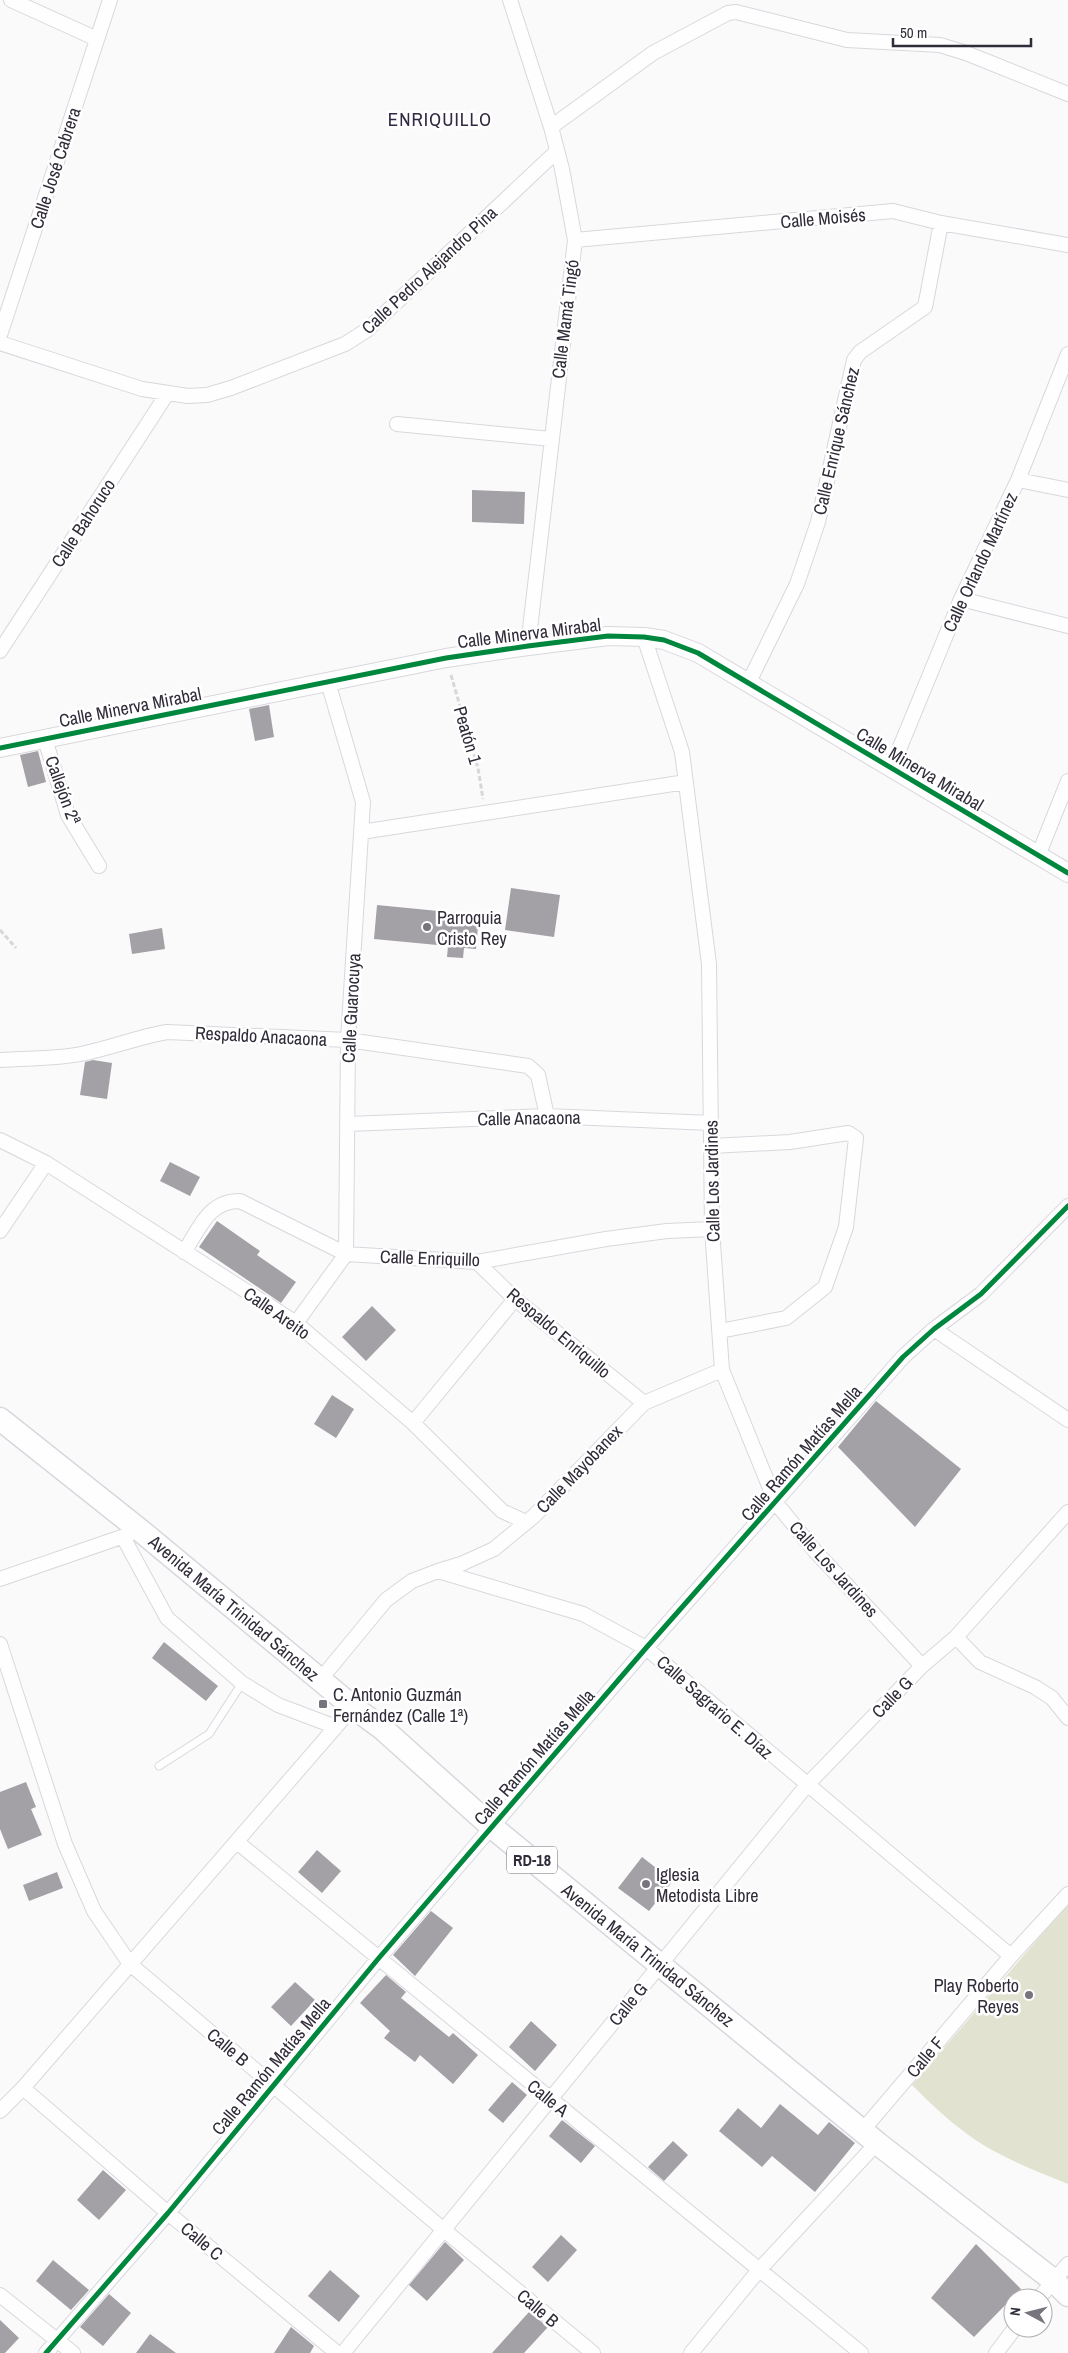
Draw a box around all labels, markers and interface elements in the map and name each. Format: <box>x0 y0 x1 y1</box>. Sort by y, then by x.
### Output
scale bar <box>893 15 1030 47</box>
text: 50 m <box>900 22 927 43</box>
street label: Calle José Cabrera <box>24 104 86 232</box>
district label: ENRIQUILLO <box>388 106 492 132</box>
street label: Calle Pedro Alejandro Pina <box>356 200 502 340</box>
street label: Calle Moisés <box>779 202 867 234</box>
street label: Calle Mamá Tingó <box>545 258 585 380</box>
street label: Calle Enrique Sánchez <box>807 365 865 517</box>
street label: Calle Bahoruco <box>45 474 121 572</box>
street label: Calle Orlando Martínez <box>937 488 1023 636</box>
street label: Calle Minerva Mirabal <box>456 612 602 654</box>
street label: Calle Minerva Mirabal <box>57 681 203 733</box>
street label: Peatón 1 <box>448 703 488 768</box>
street label: Calle Minerva Mirabal <box>852 721 988 817</box>
street label: Callejón 2ª <box>39 752 87 828</box>
place label: Parroquia Cristo Rey <box>437 905 507 951</box>
marker: Parroquia Cristo Rey <box>421 921 433 933</box>
street label: Calle Guarocuya <box>336 952 366 1064</box>
street label: Respaldo Anacaona <box>194 1020 328 1052</box>
street label: Calle Anacaona <box>477 1105 581 1131</box>
street label: Calle Los Jardines <box>698 1120 726 1242</box>
street label: Calle Enriquillo <box>380 1244 480 1272</box>
street label: Calle Areito <box>239 1281 315 1345</box>
street label: Respaldo Enriquillo <box>502 1282 616 1384</box>
street label: Calle Ramón Matías Mella <box>735 1379 867 1527</box>
street label: Calle Mayobanex <box>530 1419 628 1519</box>
street label: Calle Los Jardines <box>784 1515 884 1623</box>
street label: Avenida María Trinidad Sánchez <box>143 1528 325 1687</box>
street label: Calle Sagrario E. Díaz <box>651 1649 779 1765</box>
street label: Calle G <box>866 1671 918 1723</box>
place label: C. Antonio Guzmán Fernández (Calle 1ª) <box>333 1682 468 1728</box>
street label: Calle Ramón Matías Mella <box>468 1683 600 1831</box>
marker: C. Antonio Guzmán Fernández (Calle 1ª) <box>317 1698 329 1710</box>
road number: RD-18 <box>507 1846 557 1874</box>
place label: Iglesia Metodista Libre <box>656 1862 759 1908</box>
street label: Avenida María Trinidad Sánchez <box>556 1877 740 2033</box>
marker: Iglesia Metodista Libre <box>640 1878 652 1890</box>
place label: Play Roberto Reyes <box>934 1973 1019 2019</box>
street label: Calle G <box>603 1977 653 2031</box>
marker: Play Roberto Reyes <box>1023 1989 1035 2001</box>
street label: Calle Ramón Matías Mella <box>206 1992 336 2140</box>
street label: Calle B <box>202 2022 254 2072</box>
street label: Calle F <box>900 2031 950 2083</box>
street label: Calle A <box>522 2074 574 2123</box>
street label: Calle C <box>175 2216 229 2266</box>
street label: Calle B <box>512 2283 564 2333</box>
north arrow <box>1003 2288 1053 2338</box>
text: N <box>1006 2306 1025 2317</box>

